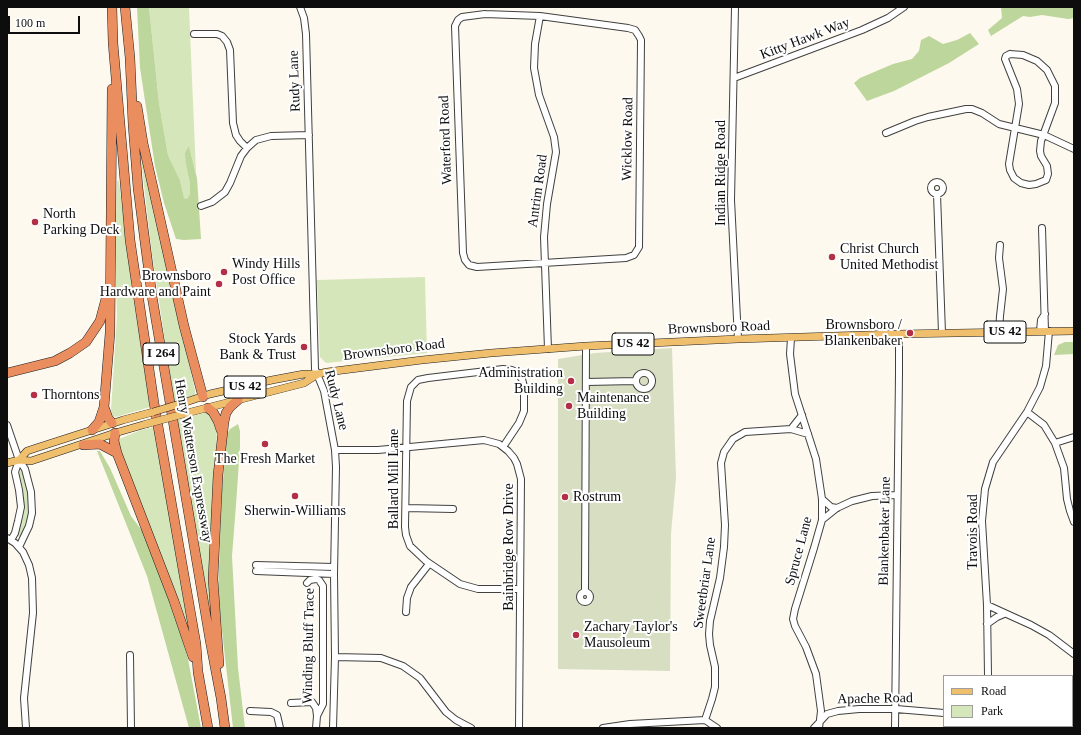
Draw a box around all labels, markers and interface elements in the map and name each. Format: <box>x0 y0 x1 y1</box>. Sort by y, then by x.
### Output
scale bar <box>10 8 82 34</box>
street label: Kitty Hawk Way <box>758 14 852 64</box>
text: 100 m <box>15 16 45 30</box>
street label: Rudy Lane <box>286 50 304 112</box>
street label: Waterford Road <box>436 95 456 185</box>
street label: Wicklow Road <box>619 97 637 181</box>
street label: Indian Ridge Road <box>713 120 729 226</box>
street label: Antrim Road <box>525 153 551 229</box>
place label: North Parking Deck <box>43 206 120 238</box>
marker: North Parking Deck <box>30 217 40 227</box>
place label: Christ Church United Methodist <box>840 241 938 274</box>
marker: Christ Church United Methodist <box>827 252 837 262</box>
place label: Windy Hills Post Office <box>232 256 300 288</box>
marker: Windy Hills Post Office <box>219 267 229 277</box>
place label: Brownsboro Hardware and Paint <box>100 268 211 300</box>
marker: Brownsboro Hardware and Paint <box>214 279 224 289</box>
place label: Brownsboro / Blankenbaker <box>824 317 902 350</box>
street label: Brownsboro Road <box>668 318 770 338</box>
road number: US 42 <box>984 321 1026 343</box>
marker: Brownsboro / Blankenbaker <box>905 328 915 338</box>
place label: Stock Yards Bank & Trust <box>219 331 296 364</box>
road number: US 42 <box>612 333 654 355</box>
street label: Brownsboro Road <box>342 335 446 365</box>
marker: Stock Yards Bank & Trust <box>299 342 309 352</box>
road number: I 264 <box>143 343 179 365</box>
place label: Administration Building <box>478 365 563 398</box>
street label: Rudy Lane <box>320 368 352 432</box>
road number: US 42 <box>224 376 266 398</box>
marker: Administration Building <box>566 376 576 386</box>
street label: Henry Watterson Expressway <box>170 378 216 544</box>
place label: Thorntons <box>42 387 100 403</box>
marker: Thorntons <box>29 390 39 400</box>
place label: Maintenance Building <box>577 390 649 422</box>
marker: Maintenance Building <box>564 401 574 411</box>
street label: Ballard Mill Lane <box>386 429 402 529</box>
marker: The Fresh Market <box>260 439 270 449</box>
place label: The Fresh Market <box>215 451 315 467</box>
street label: Blankenbaker Lane <box>876 476 894 586</box>
street label: Bainbridge Row Drive <box>501 483 517 611</box>
place label: Rostrum <box>573 489 621 505</box>
marker: Sherwin-Williams <box>290 491 300 501</box>
marker: Rostrum <box>560 492 570 502</box>
street label: Travois Road <box>965 494 981 570</box>
place label: Sherwin-Williams <box>244 503 346 519</box>
street label: Spruce Lane <box>782 515 816 587</box>
street label: Sweetbriar Lane <box>690 536 720 630</box>
street label: Winding Bluff Trace <box>300 588 318 704</box>
place label: Zachary Taylor's Mausoleum <box>584 619 678 652</box>
marker: Zachary Taylor's Mausoleum <box>571 630 581 640</box>
legend <box>943 675 1073 727</box>
text: Road <box>981 684 1006 698</box>
street label: Apache Road <box>837 690 913 708</box>
text: Park <box>981 704 1003 718</box>

